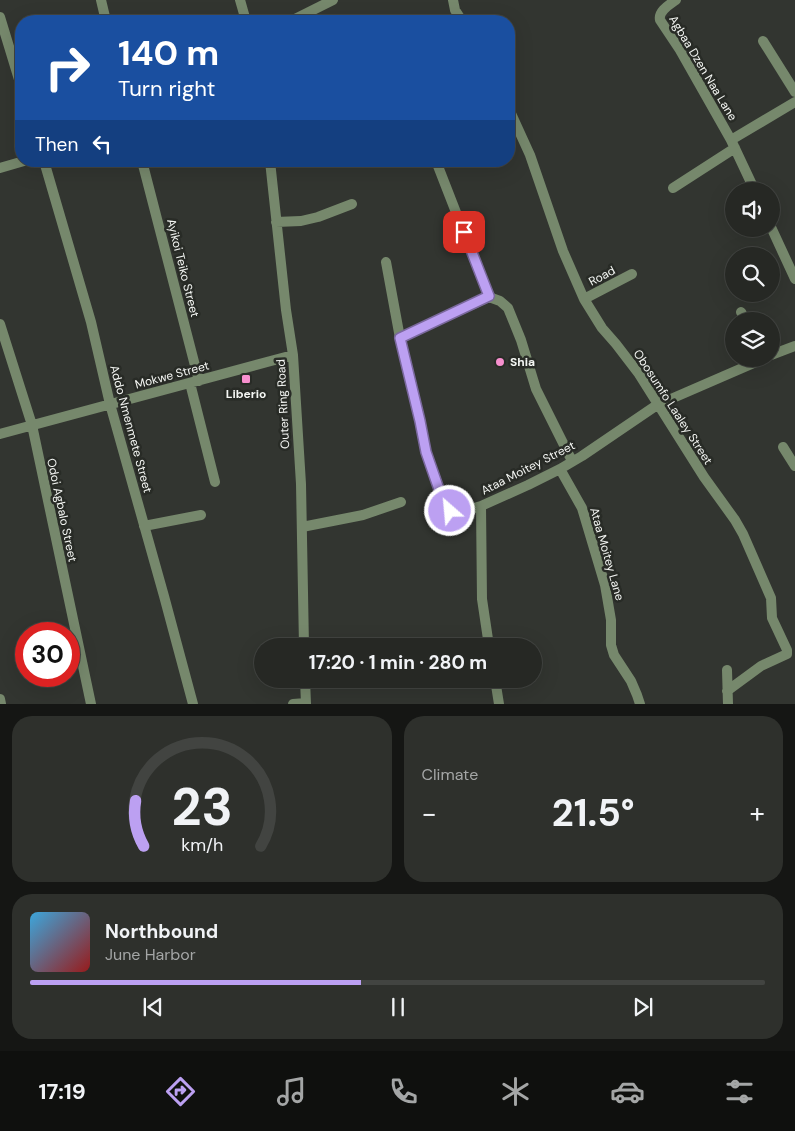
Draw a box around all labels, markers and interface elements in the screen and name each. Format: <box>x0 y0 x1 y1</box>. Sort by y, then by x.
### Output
street label: Agbaa Dzen Naa Lane <box>665 12 741 124</box>
text: 140 m <box>118 30 219 76</box>
icon: right <box>35 35 100 100</box>
text: Turn right <box>118 74 215 103</box>
icon: left <box>88 130 116 158</box>
text: Then <box>35 132 78 157</box>
map controls <box>725 182 780 367</box>
button: sound <box>725 182 780 237</box>
pin <box>443 211 485 253</box>
street label: Ayikoi Teiko Street <box>163 217 203 319</box>
icon: arrive <box>450 218 478 246</box>
button: search <box>725 247 780 302</box>
street label: Road <box>586 262 618 290</box>
button: layers <box>725 312 780 367</box>
street label: Obosumfo Laaley Street <box>630 346 716 468</box>
place label: Shia <box>510 354 535 370</box>
marker: Shia <box>494 356 506 368</box>
street label: Mokwe Street <box>133 357 211 393</box>
street label: Outer Ring Road <box>273 359 293 449</box>
street label: Addo Nmenmete Street <box>106 363 156 495</box>
marker: Liberio <box>240 373 252 385</box>
place label: Liberio <box>226 386 266 402</box>
street label: Ataa Moitey Street <box>478 437 578 499</box>
street label: Odoi Agbalo Street <box>43 457 81 564</box>
position arrow <box>423 484 475 536</box>
street label: Ataa Moitey Lane <box>586 506 628 603</box>
speed limit sign: 30 <box>15 622 80 687</box>
text: 17:20 · 1 min · 280 m <box>309 650 487 675</box>
text: Climate <box>422 764 478 785</box>
text: 23 <box>171 773 232 841</box>
text: 21.5° <box>552 788 635 838</box>
text: − <box>422 795 437 832</box>
text: + <box>750 795 765 832</box>
text: km/h <box>181 833 223 857</box>
text: Northbound <box>105 919 218 944</box>
text: June Harbor <box>105 944 196 965</box>
icon: previous <box>139 993 167 1021</box>
icon: pause <box>384 993 412 1021</box>
icon: next <box>629 993 657 1021</box>
icon: directions <box>163 1074 198 1109</box>
icon: music <box>274 1074 309 1109</box>
icon: phone <box>386 1074 421 1109</box>
icon: climate <box>498 1074 533 1109</box>
icon: car <box>610 1074 645 1109</box>
icon: filters <box>722 1074 757 1109</box>
text: 17:19 <box>38 1077 86 1106</box>

